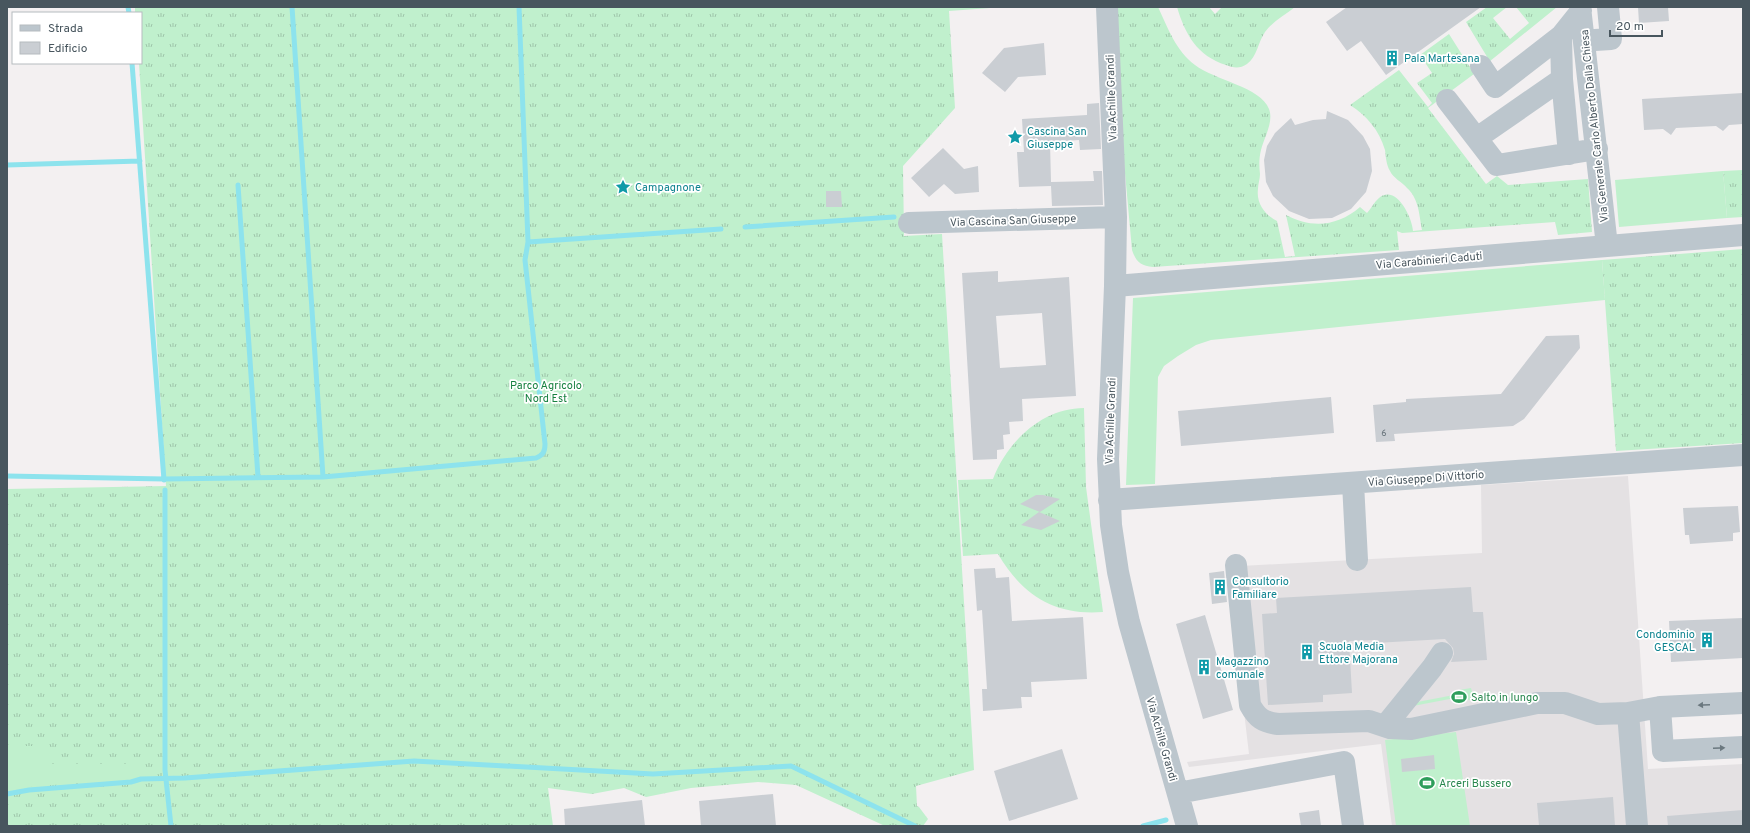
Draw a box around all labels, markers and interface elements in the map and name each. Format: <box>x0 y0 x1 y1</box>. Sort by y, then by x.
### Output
legend <box>12 12 142 64</box>
scale bar <box>1610 12 1662 38</box>
text: 20 m <box>1616 19 1644 35</box>
text: Strada <box>48 21 83 37</box>
street label: Via Generale Carlo Alberto Dalla Chiesa <box>1578 29 1612 223</box>
text: Edificio <box>48 41 88 57</box>
building icon: Pala Martesana <box>1383 49 1401 67</box>
place label: Pala Martesana <box>1404 52 1480 66</box>
street label: Via Achille Grandi <box>1103 54 1121 142</box>
place label: Cascina San Giuseppe <box>1027 125 1087 152</box>
place icon: Cascina San Giuseppe <box>1006 128 1024 146</box>
place icon: Campagnone <box>614 178 632 196</box>
place label: Campagnone <box>635 181 701 195</box>
street label: Via Cascina San Giuseppe <box>950 212 1077 230</box>
street label: Via Carabinieri Caduti <box>1375 249 1483 273</box>
street label: Via Achille Grandi <box>1102 377 1120 465</box>
park label: Parco Agricolo Nord Est <box>510 379 582 406</box>
house number: 6 <box>1381 428 1387 439</box>
street label: Via Giuseppe Di Vittorio <box>1367 468 1485 490</box>
place label: Consultorio Familiare <box>1232 575 1289 602</box>
building icon: Consultorio Familiare <box>1211 578 1229 596</box>
place label: Condominio GESCAL <box>1636 628 1695 655</box>
building icon: Condominio GESCAL <box>1698 631 1716 649</box>
place label: Scuola Media Ettore Majorana <box>1319 640 1398 667</box>
building icon: Scuola Media Ettore Majorana <box>1298 643 1316 661</box>
place label: Magazzino comunale <box>1216 655 1269 682</box>
building icon: Magazzino comunale <box>1195 658 1213 676</box>
sports icon: Salto in lungo <box>1450 688 1468 706</box>
place label: Salto in lungo <box>1471 691 1538 705</box>
street label: Via Achille Grandi <box>1142 696 1180 783</box>
one-way arrow <box>1698 702 1710 709</box>
one-way arrow <box>1713 745 1726 751</box>
sports icon: Arceri Bussero <box>1418 774 1436 792</box>
place label: Arceri Bussero <box>1439 777 1511 791</box>

